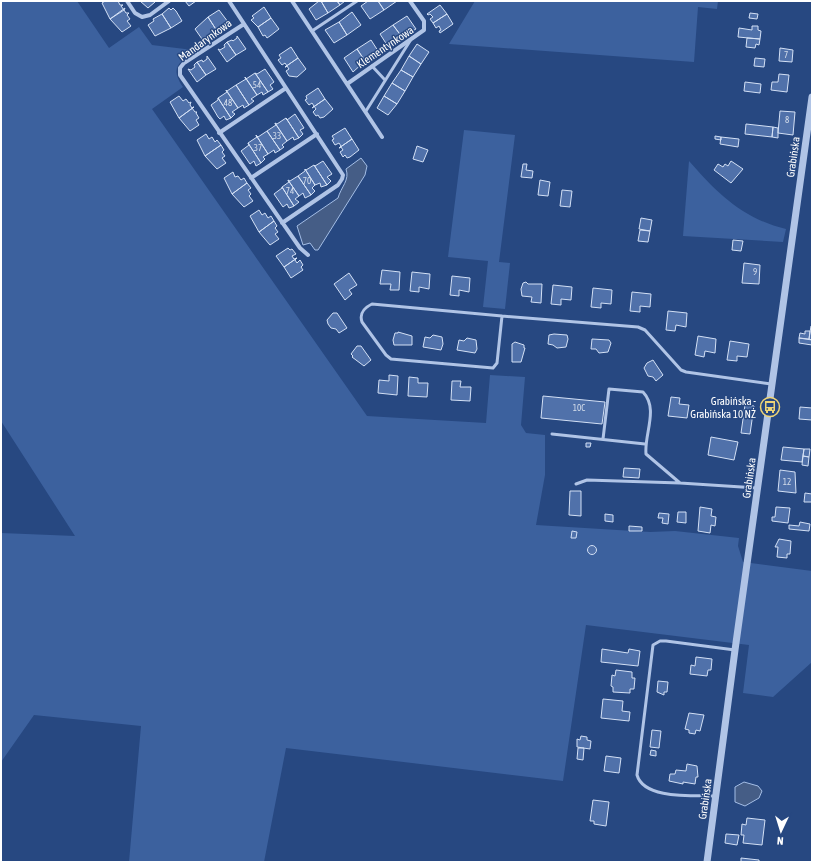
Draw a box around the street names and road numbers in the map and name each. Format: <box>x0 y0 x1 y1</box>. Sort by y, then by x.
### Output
street label: Mandarynkowa <box>176 17 234 63</box>
street label: Klementynkowa <box>354 24 416 70</box>
street label: Grabińska <box>784 136 802 178</box>
street label: Grabińska <box>740 457 758 499</box>
street label: Grabińska <box>696 778 714 820</box>

